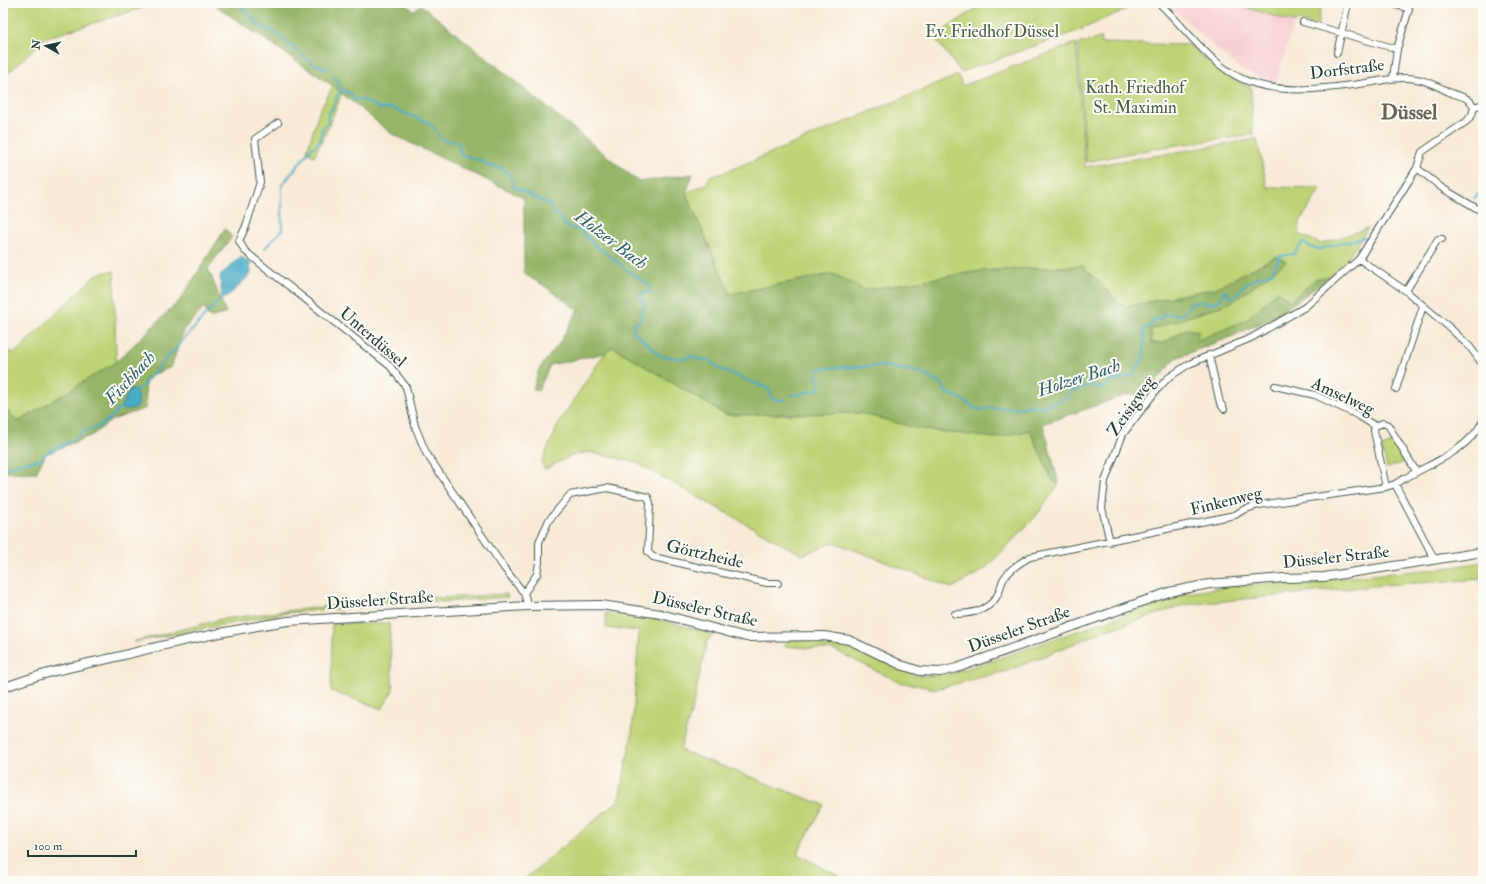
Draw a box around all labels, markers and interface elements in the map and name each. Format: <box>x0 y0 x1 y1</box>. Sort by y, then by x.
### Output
park label: Ev. Friedhof Düssel <box>925 21 1060 42</box>
north arrow <box>26 26 66 66</box>
text: N <box>29 38 44 51</box>
street label: Dorfstraße <box>1309 54 1385 84</box>
park label: Kath. Friedhof St. Maximin <box>1085 77 1187 118</box>
district label: Düssel <box>1381 99 1438 126</box>
water label: Holzer Bach <box>569 204 652 275</box>
street label: Unterdüssel <box>335 302 411 372</box>
water label: Fischbach <box>99 346 161 410</box>
water label: Holzer Bach <box>1034 354 1123 402</box>
street label: Zeisigweg <box>1103 371 1160 440</box>
street label: Amselweg <box>1307 372 1378 420</box>
street label: Finkenweg <box>1188 482 1265 520</box>
street label: Görtzheide <box>664 535 746 573</box>
street label: Düsseler Straße <box>1282 541 1390 573</box>
street label: Düsseler Straße <box>326 586 434 614</box>
street label: Düsseler Straße <box>650 587 760 631</box>
street label: Düsseler Straße <box>965 601 1073 657</box>
scale bar <box>28 832 136 858</box>
text: 100 m <box>34 839 63 854</box>

